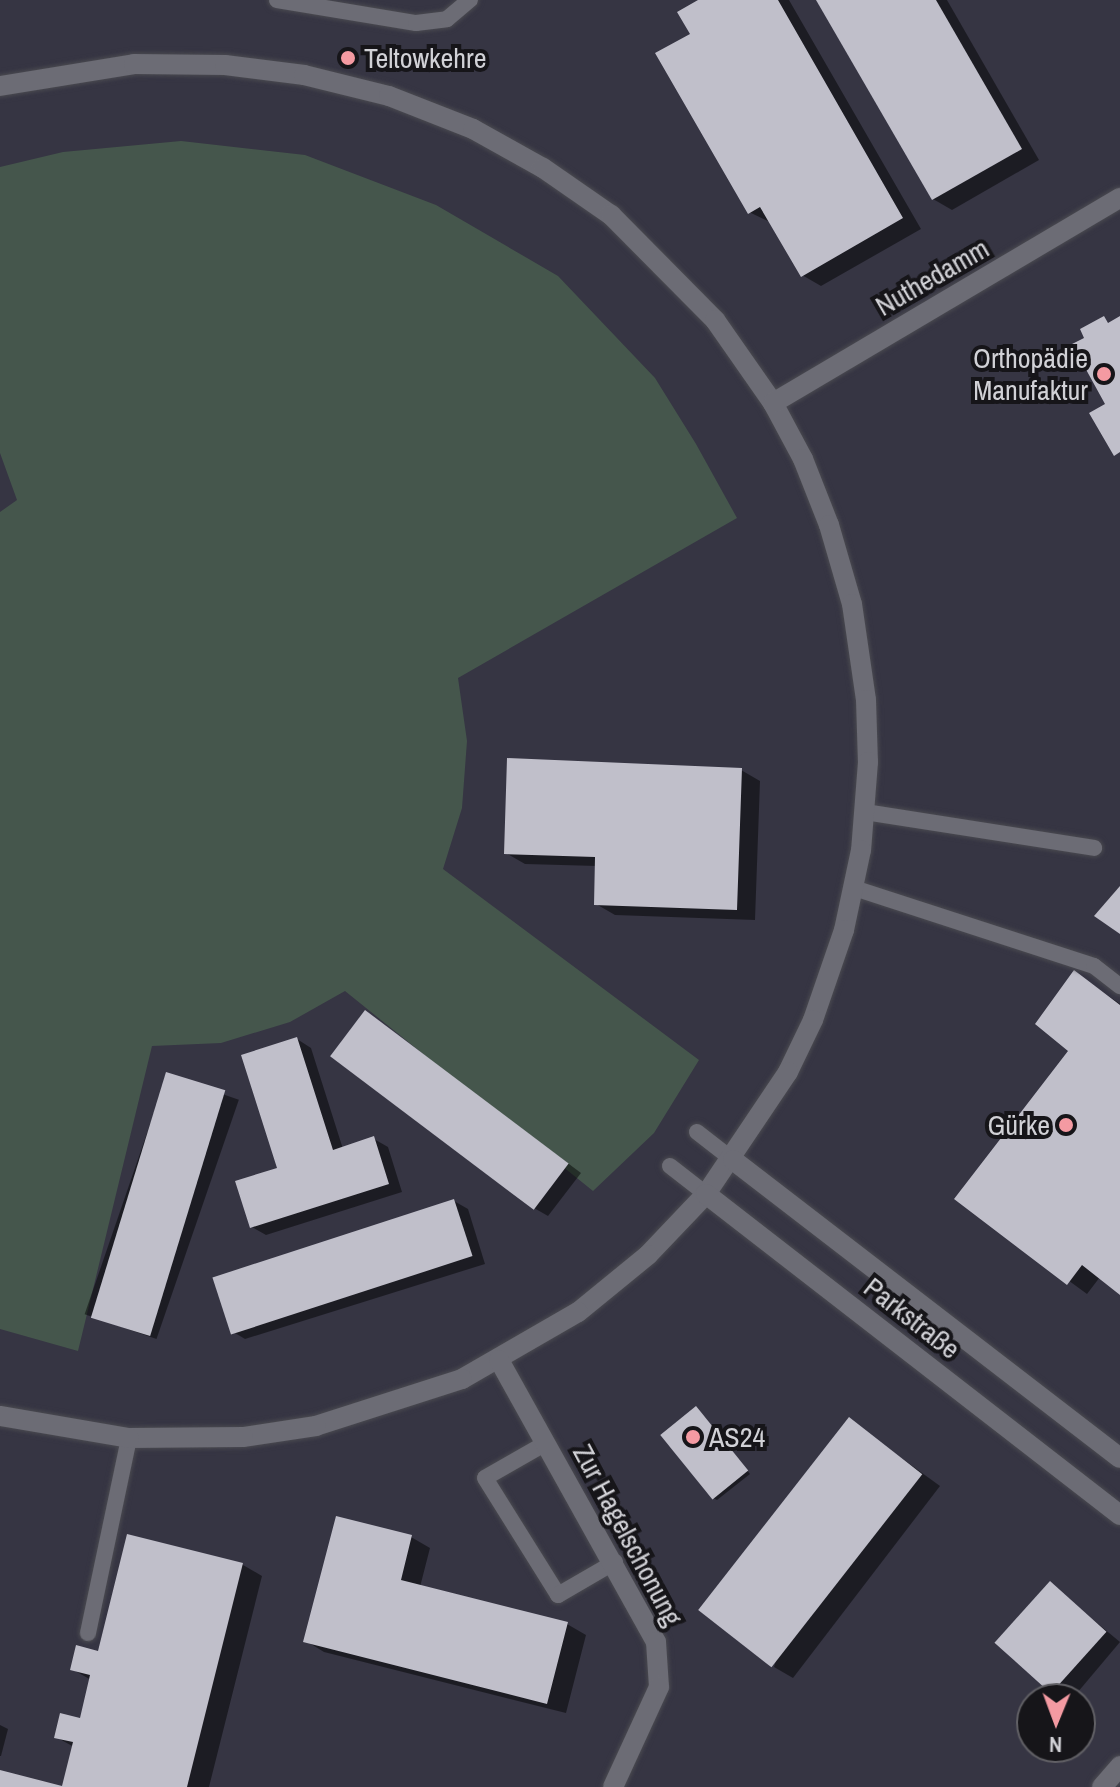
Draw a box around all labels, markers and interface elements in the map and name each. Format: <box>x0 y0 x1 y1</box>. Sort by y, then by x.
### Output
place label: Teltowkehre <box>364 41 486 75</box>
marker: Teltowkehre <box>339 49 357 67</box>
street label: Nuthedamm <box>869 231 995 323</box>
place label: Orthopädie Manufaktur <box>973 341 1088 407</box>
marker: Orthopädie Manufaktur <box>1095 365 1113 383</box>
place label: Gürke <box>987 1108 1050 1142</box>
marker: Gürke <box>1057 1116 1075 1134</box>
street label: Parkstraße <box>857 1270 967 1366</box>
place label: AS24 <box>709 1420 765 1454</box>
marker: AS24 <box>684 1428 702 1446</box>
street label: Zur Hagelschonung <box>566 1439 690 1631</box>
north arrow <box>1016 1683 1096 1763</box>
text: N <box>1049 1730 1062 1760</box>

